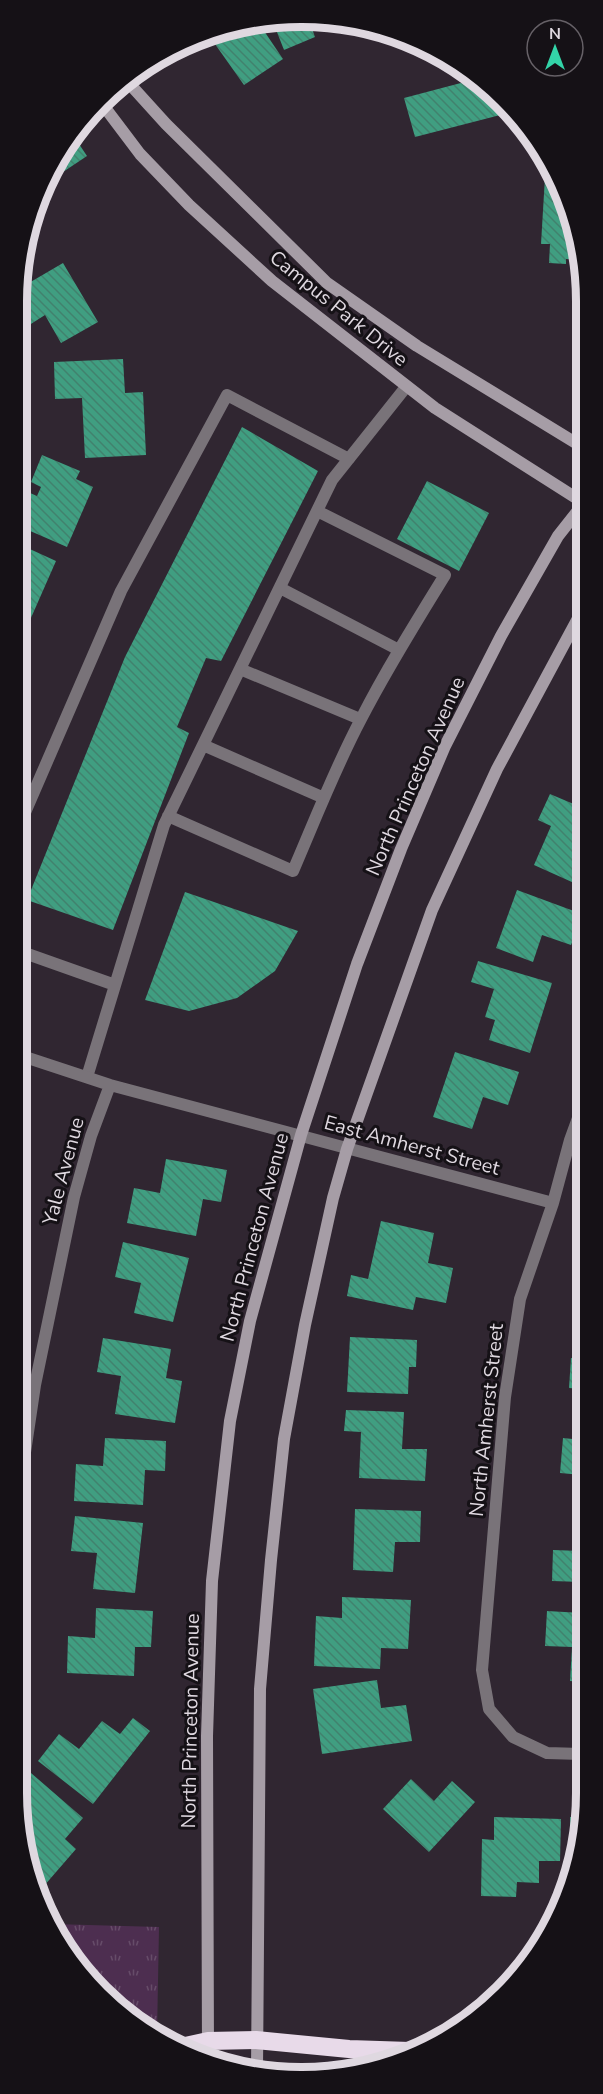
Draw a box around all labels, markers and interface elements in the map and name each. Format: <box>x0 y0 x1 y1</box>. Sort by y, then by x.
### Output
north arrow <box>525 18 585 78</box>
text: N <box>549 23 561 45</box>
street label: Campus Park Drive <box>264 244 414 373</box>
street label: North Princeton Avenue <box>359 672 472 880</box>
street label: East Amherst Street <box>321 1109 504 1182</box>
street label: Yale Avenue <box>36 1114 91 1229</box>
street label: North Princeton Avenue <box>214 1130 295 1344</box>
street label: North Amherst Street <box>463 1321 510 1518</box>
street label: North Princeton Avenue <box>175 1613 206 1829</box>

